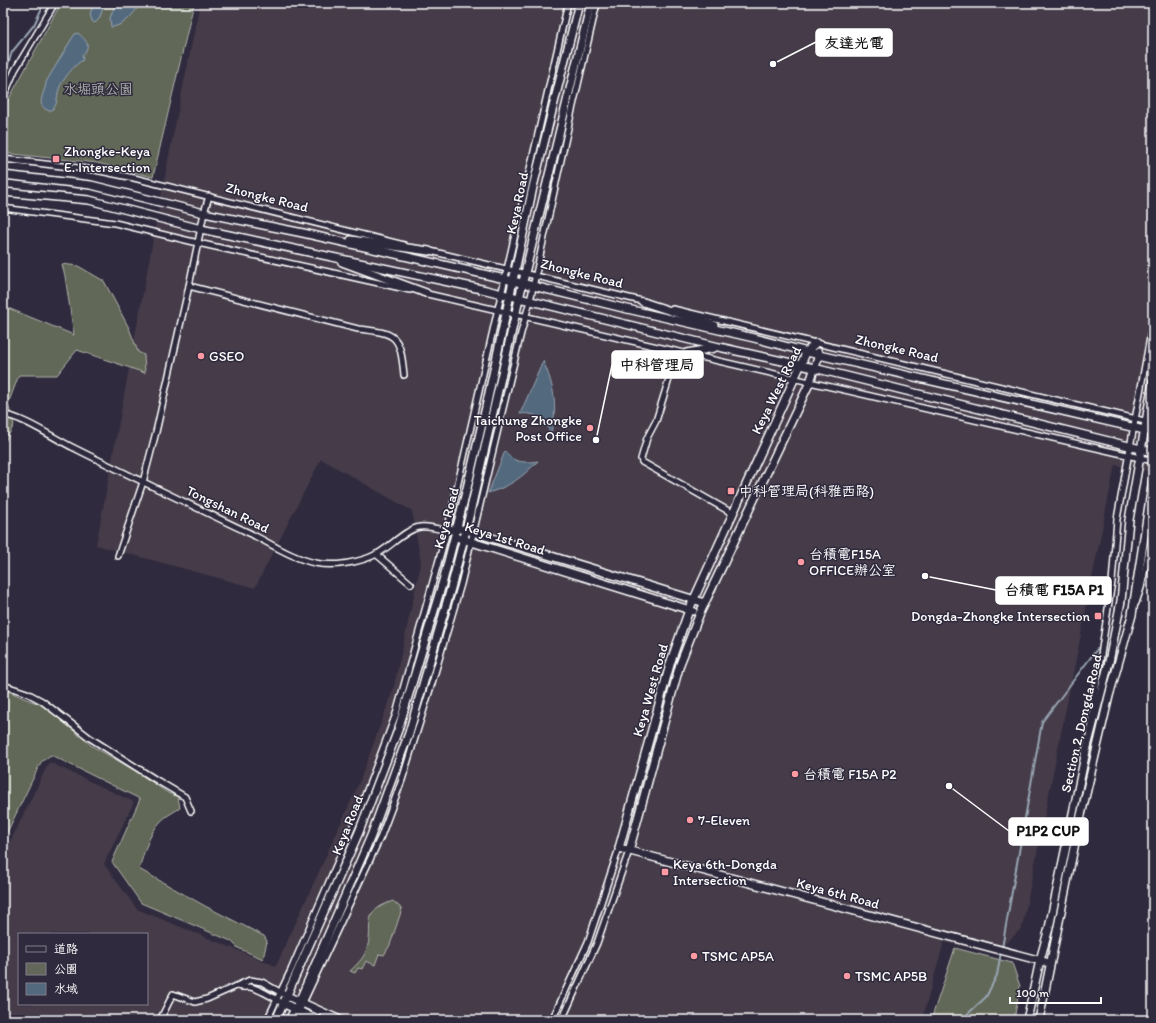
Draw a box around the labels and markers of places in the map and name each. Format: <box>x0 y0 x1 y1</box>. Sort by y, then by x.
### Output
callout: 友達光電 <box>816 29 892 56</box>
place label: Zhongke-Keya E. Intersection <box>64 143 151 176</box>
marker: Zhongke-Keya E. Intersection <box>51 154 61 164</box>
place label: GSEO <box>209 348 244 365</box>
marker: GSEO <box>196 351 206 361</box>
callout: 中科管理局 <box>612 351 703 378</box>
place label: Taichung Zhongke Post Office <box>474 412 582 445</box>
marker: Taichung Zhongke Post Office <box>585 423 595 433</box>
place label: 中科管理局(科雅西路) <box>739 483 874 500</box>
marker: 中科管理局(科雅西路) <box>726 486 736 496</box>
place label: 台積電F15A OFFICE辦公室 <box>809 546 896 579</box>
marker: 台積電F15A OFFICE辦公室 <box>796 557 806 567</box>
callout: 台積電 F15A P1 <box>996 577 1111 604</box>
place label: Dongda-Zhongke Intersection <box>911 608 1091 625</box>
marker: Dongda-Zhongke Intersection <box>1093 611 1103 621</box>
place label: 台積電 F15A P2 <box>803 766 897 783</box>
marker: 台積電 F15A P2 <box>790 769 800 779</box>
place label: 7-Eleven <box>698 812 750 829</box>
marker: 7-Eleven <box>685 815 695 825</box>
callout: P1P2 CUP <box>1009 818 1088 845</box>
place label: Keya 6th-Dongda Intersection <box>673 856 777 889</box>
marker: Keya 6th-Dongda Intersection <box>660 867 670 877</box>
place label: TSMC AP5A <box>702 948 774 965</box>
marker: TSMC AP5A <box>689 951 699 961</box>
place label: TSMC AP5B <box>855 968 927 985</box>
marker: TSMC AP5B <box>842 971 852 981</box>

